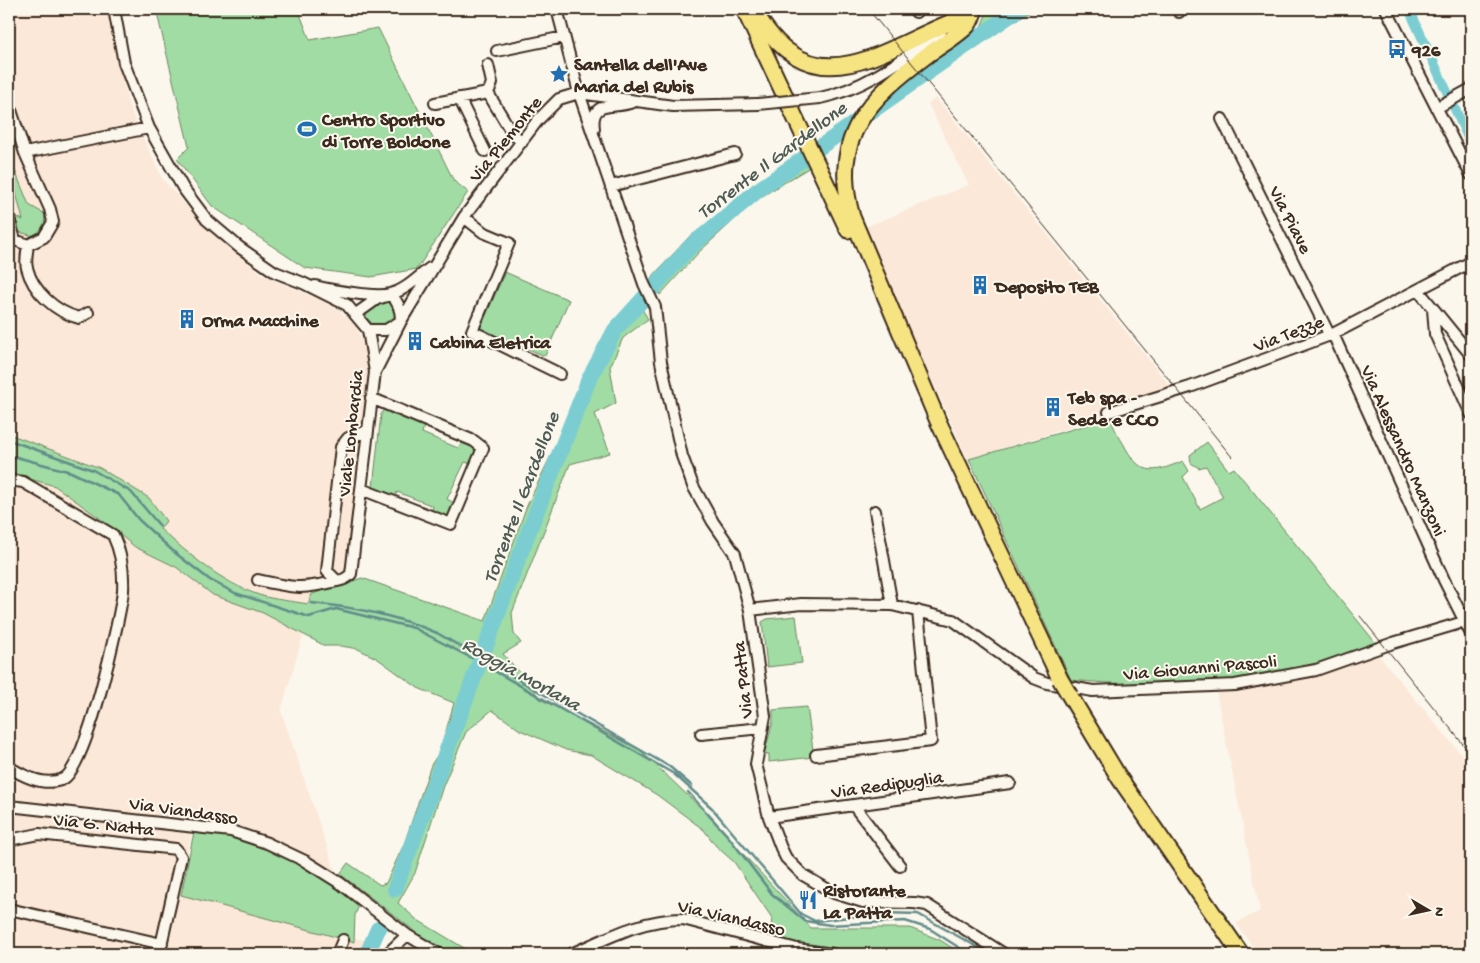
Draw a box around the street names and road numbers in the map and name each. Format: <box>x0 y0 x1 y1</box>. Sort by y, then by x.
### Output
street label: Via Piemonte <box>464 92 549 189</box>
street label: Via Piave <box>1262 182 1316 259</box>
street label: Via Tezze <box>1250 311 1328 360</box>
street label: Via Alessandro Manzoni <box>1353 361 1450 541</box>
street label: Viale Lombardia <box>334 368 371 499</box>
street label: Via Patta <box>729 639 760 720</box>
street label: Via Giovanni Pascoli <box>1122 651 1278 688</box>
street label: Via Redipuglia <box>829 767 946 806</box>
street label: Via Viandasso <box>127 793 239 831</box>
street label: Via G. Natta <box>51 810 157 843</box>
street label: Via Viandasso <box>674 896 787 943</box>

